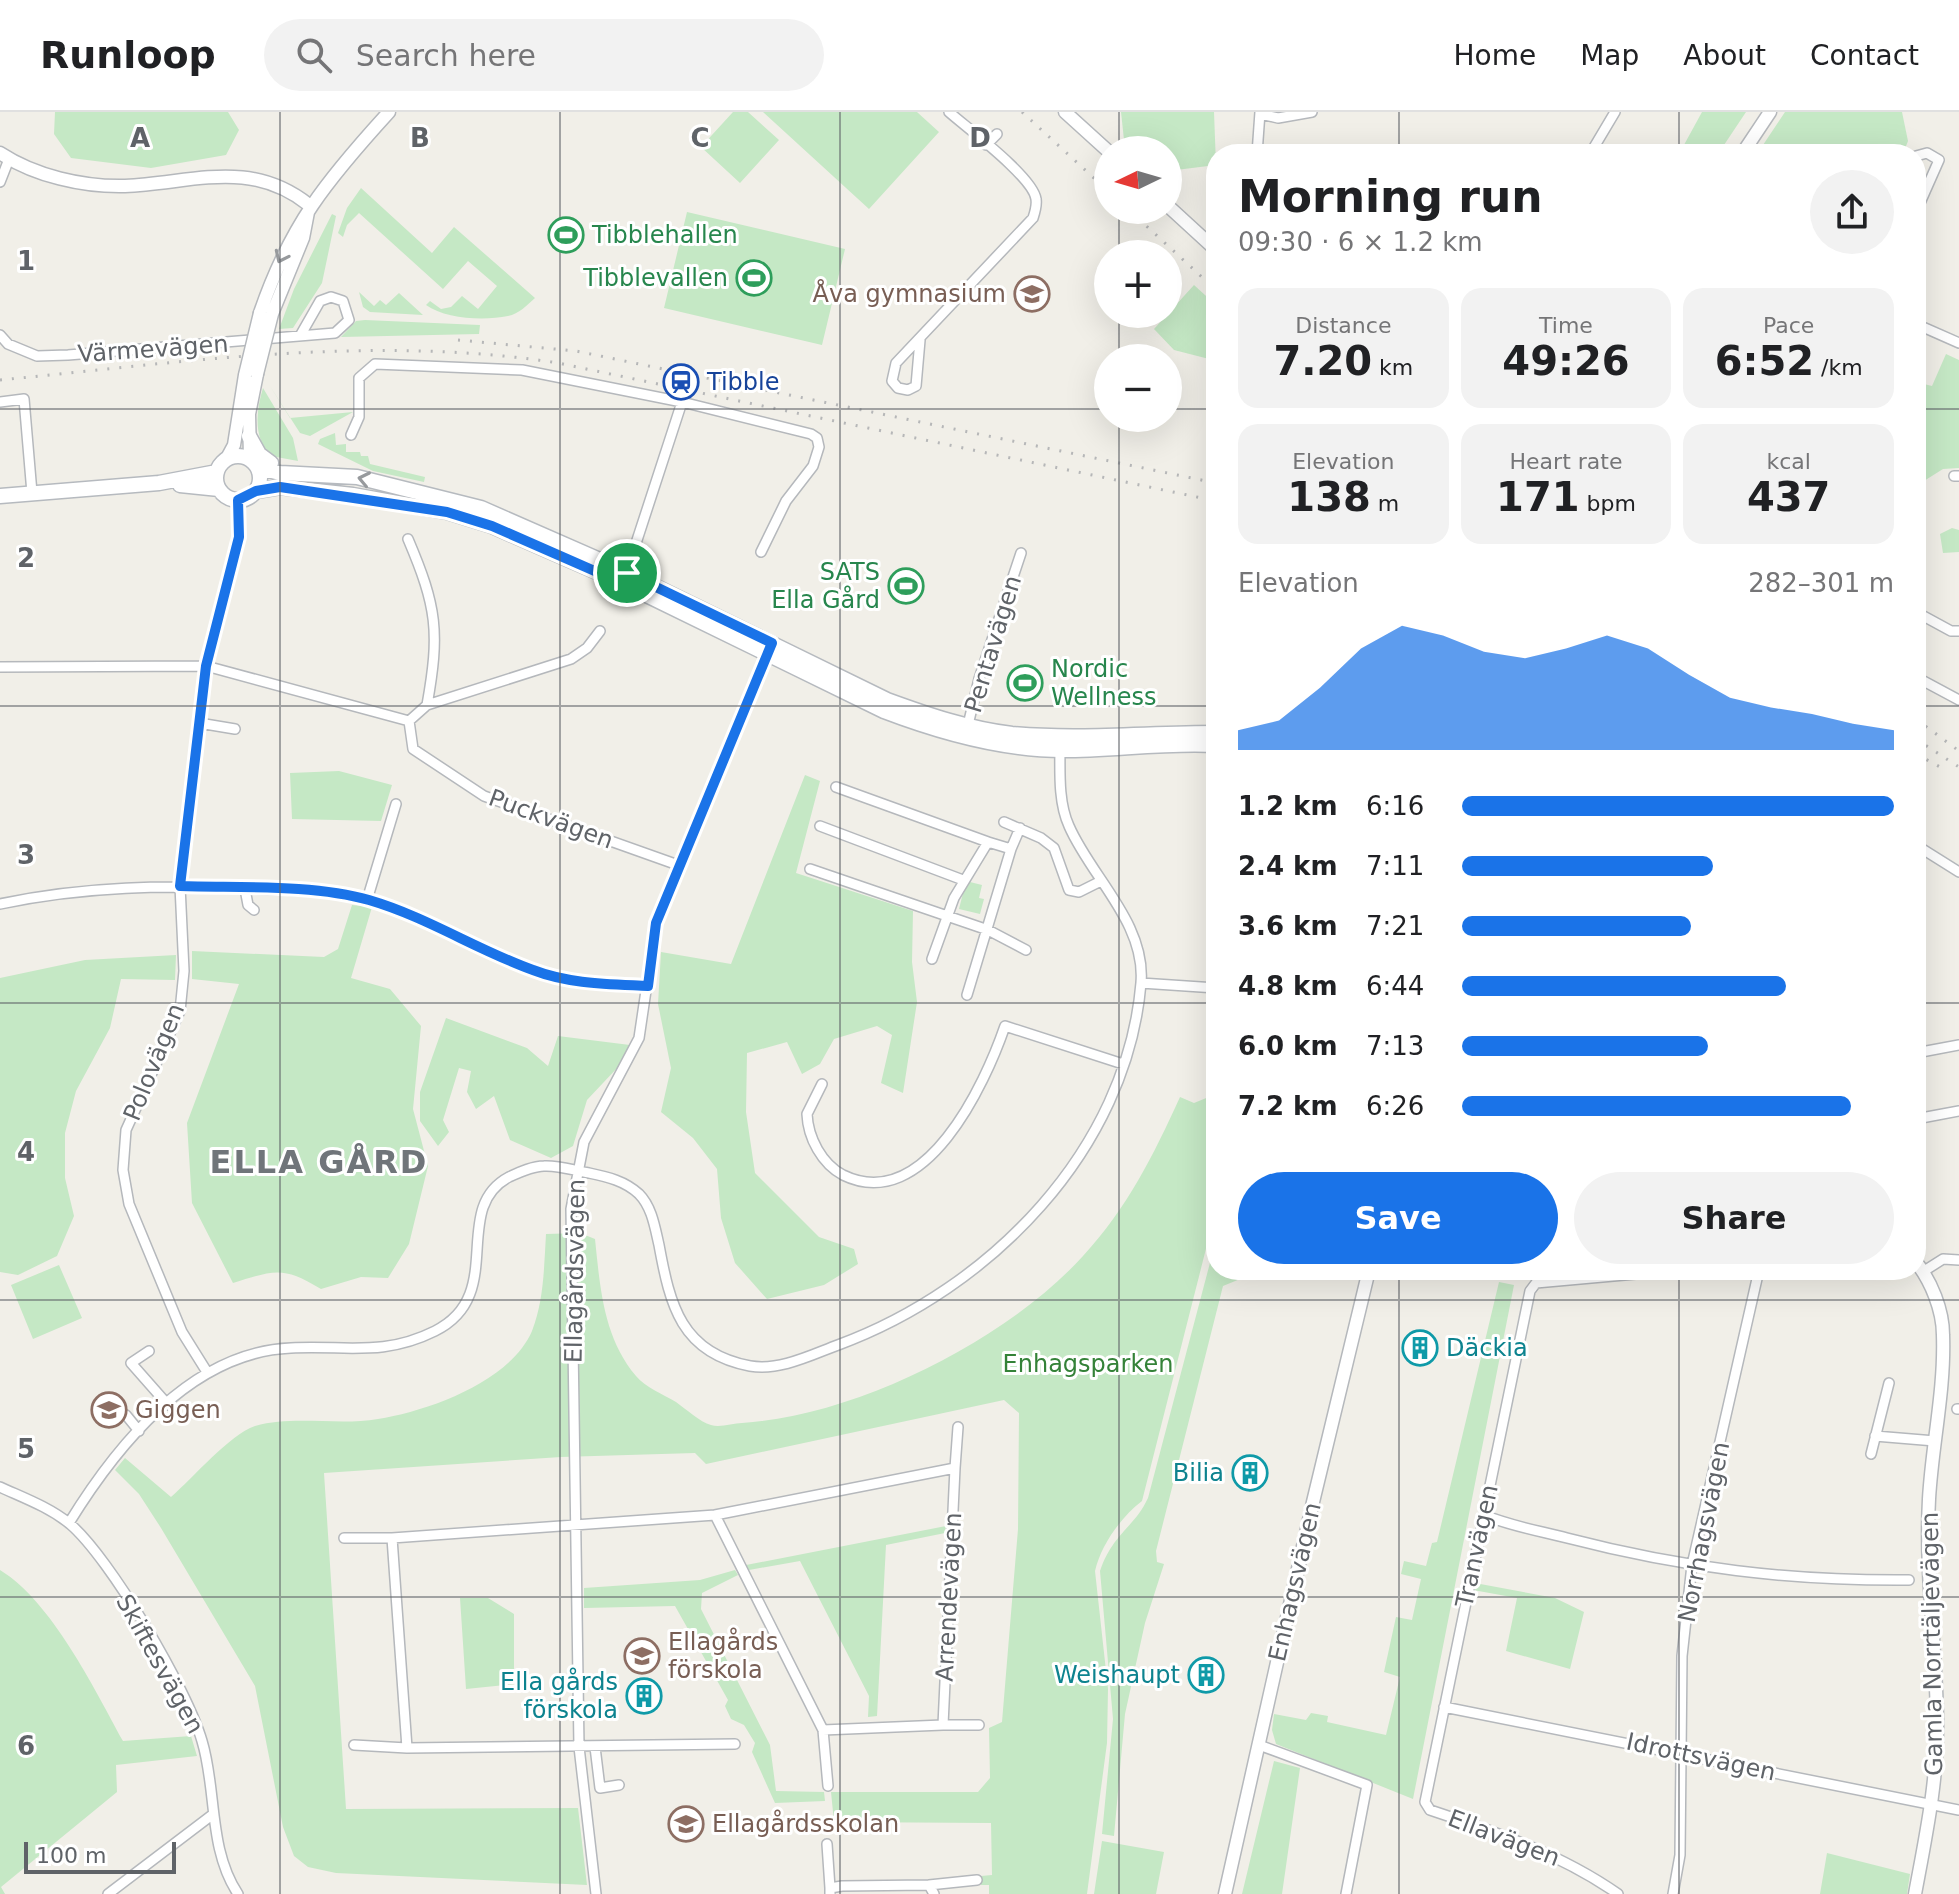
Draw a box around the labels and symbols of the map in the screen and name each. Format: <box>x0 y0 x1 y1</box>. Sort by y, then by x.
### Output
text: A <box>130 123 150 153</box>
text: B <box>410 123 430 153</box>
text: C <box>690 123 710 153</box>
text: D <box>969 123 991 153</box>
north arrow <box>1094 136 1182 224</box>
sports icon: Tibblehallen <box>547 216 585 254</box>
place label: Tibblehallen <box>591 221 738 249</box>
text: 1 <box>17 246 35 276</box>
one-way arrow <box>275 249 291 263</box>
sports icon: Tibblevallen <box>735 259 773 297</box>
place label: Tibblevallen <box>582 264 728 292</box>
school or university icon: Åva gymnasium <box>1013 275 1051 313</box>
place label: Åva gymnasium <box>813 279 1006 308</box>
street label: Värmevägen <box>77 330 229 368</box>
station icon: Tibble <box>662 363 700 401</box>
place label: Tibble <box>706 368 780 396</box>
one-way arrow <box>357 472 370 489</box>
pin <box>593 539 661 607</box>
text: 2 <box>17 543 35 573</box>
place label: SATS Ella Gård <box>771 558 880 614</box>
sports icon: SATS Ella Gård <box>887 567 925 605</box>
street label: Pentavägen <box>959 572 1027 716</box>
place label: Nordic Wellness <box>1051 655 1156 711</box>
sports icon: Nordic Wellness <box>1006 664 1044 702</box>
street label: Puckvägen <box>485 784 617 854</box>
text: 3 <box>17 840 35 870</box>
street label: Polovägen <box>118 999 190 1125</box>
text: 4 <box>17 1137 35 1167</box>
district label: ELLA GÅRD <box>210 1143 428 1181</box>
street label: Ellagårdsvägen <box>558 1179 591 1363</box>
building icon: Däckia <box>1401 1329 1439 1367</box>
place label: Däckia <box>1446 1334 1528 1362</box>
park label: Enhagsparken <box>1003 1350 1173 1378</box>
school or university icon: Giggen <box>90 1391 128 1429</box>
place label: Giggen <box>135 1396 221 1424</box>
text: 5 <box>17 1434 35 1464</box>
street label: Norrhagsvägen <box>1673 1439 1735 1625</box>
building icon: Bilia <box>1231 1454 1269 1492</box>
place label: Bilia <box>1173 1459 1224 1487</box>
street label: Tranvägen <box>1450 1482 1504 1611</box>
street label: Enhagsvägen <box>1263 1500 1327 1664</box>
street label: Arrendevägen <box>931 1512 967 1682</box>
street label: Gamla Norrtäljevägen <box>1916 1512 1948 1776</box>
street label: Skiftesvägen <box>110 1590 210 1738</box>
place label: Ellagårds förskola <box>668 1627 778 1684</box>
school or university icon: Ellagårds förskola <box>623 1637 661 1675</box>
building icon: Weishaupt <box>1187 1656 1225 1694</box>
place label: Weishaupt <box>1054 1661 1180 1689</box>
place label: Ella gårds förskola <box>500 1667 618 1724</box>
building icon: Ella gårds förskola <box>625 1677 663 1715</box>
street label: Idrottsvägen <box>1624 1728 1778 1786</box>
text: 6 <box>17 1731 35 1761</box>
street label: Ellavägen <box>1444 1804 1564 1872</box>
school or university icon: Ellagårdsskolan <box>667 1805 705 1843</box>
place label: Ellagårdsskolan <box>712 1809 899 1838</box>
scale bar <box>24 1838 176 1874</box>

